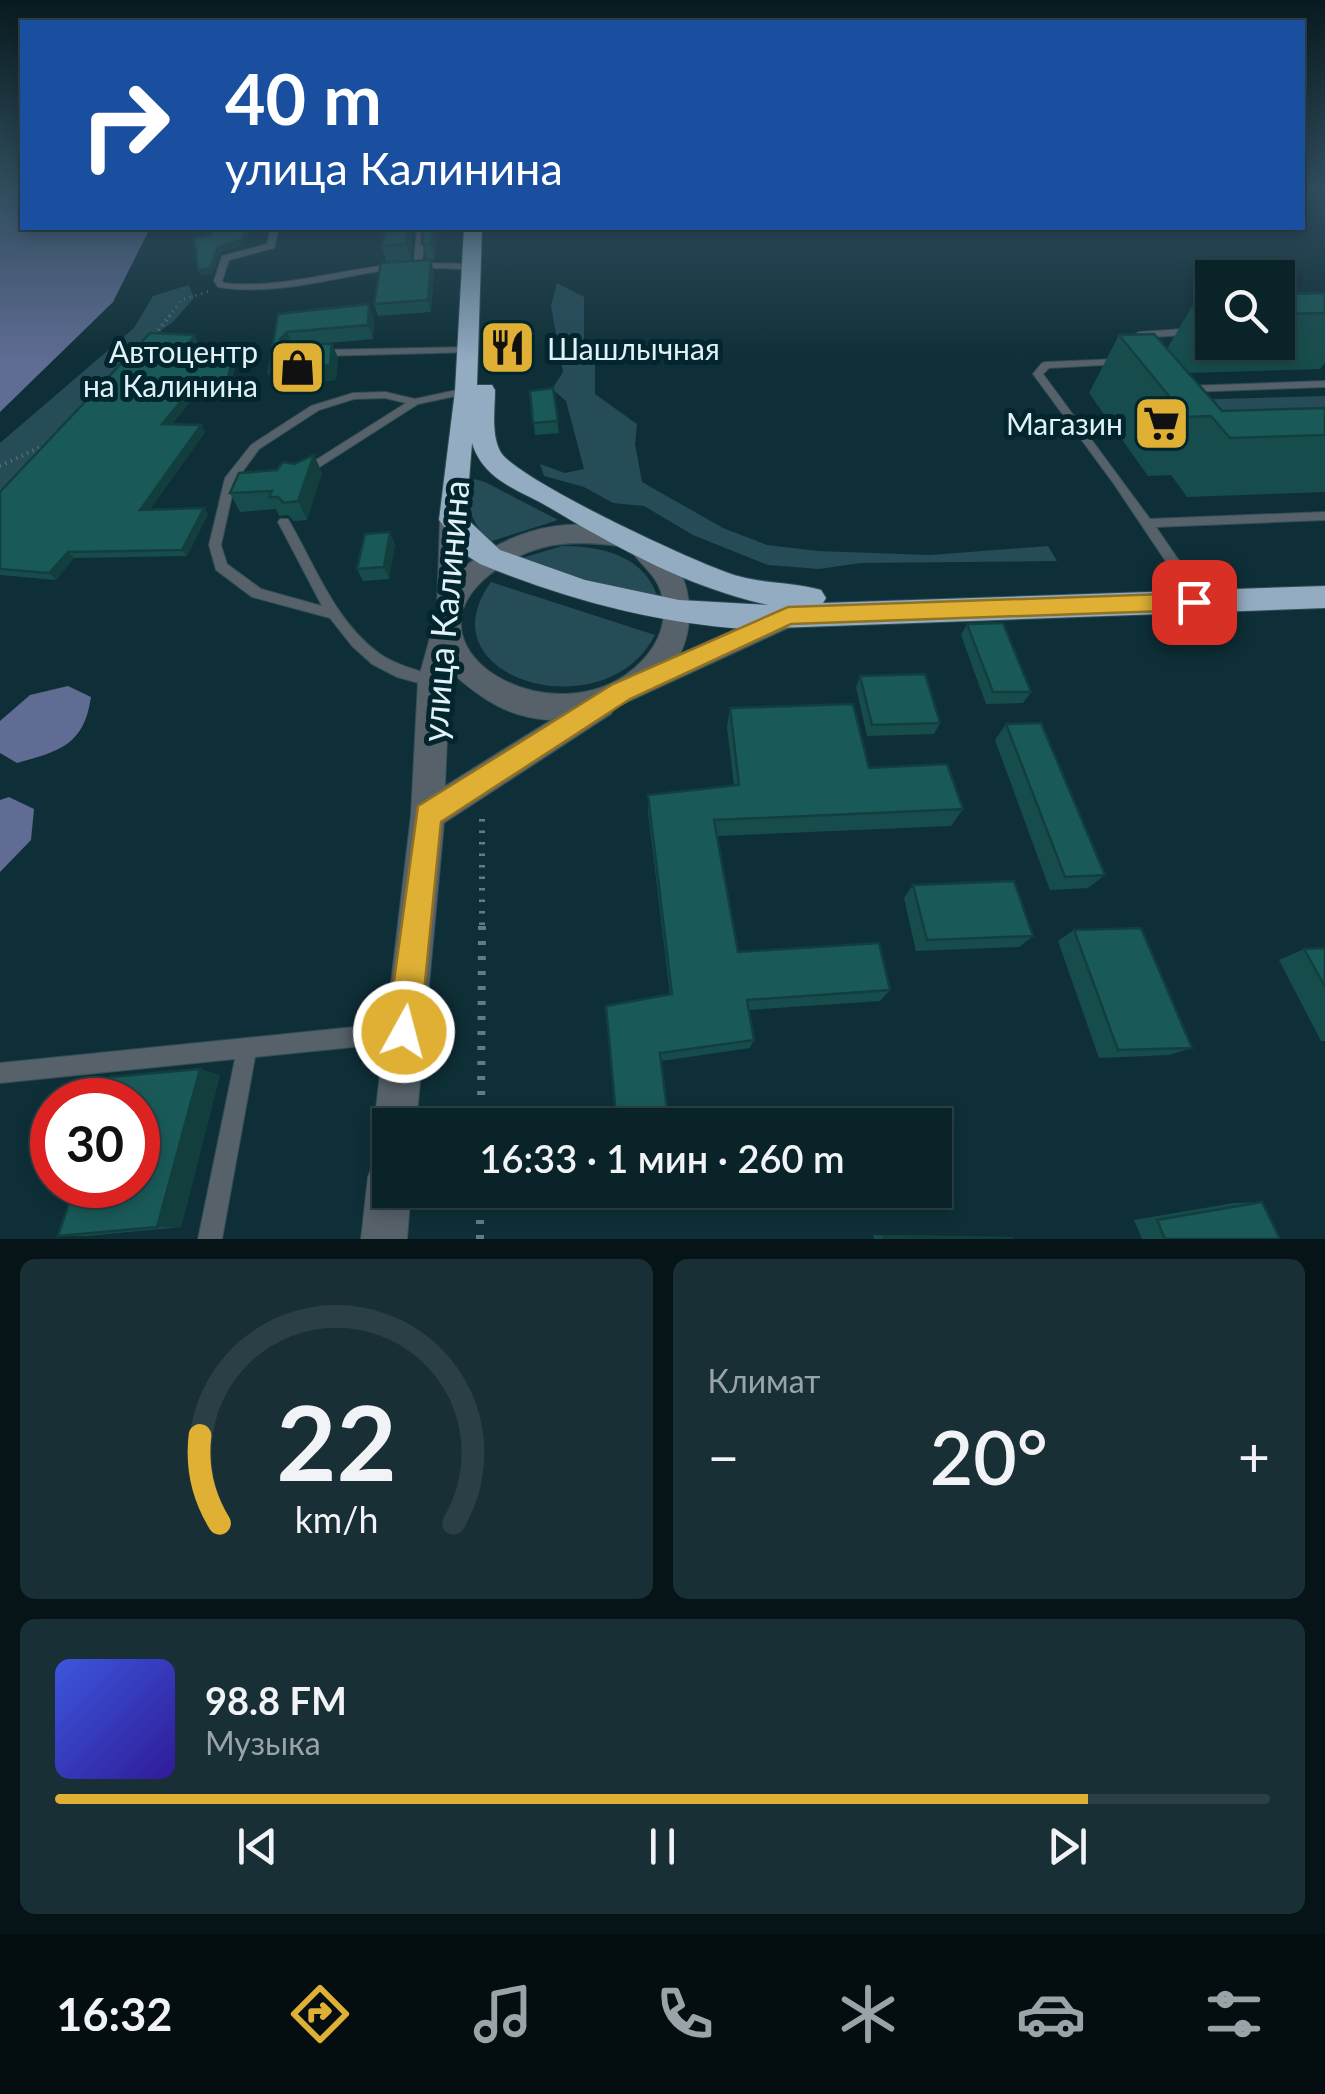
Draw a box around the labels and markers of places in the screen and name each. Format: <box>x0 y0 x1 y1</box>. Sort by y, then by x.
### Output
restaurant icon: Шашлычная <box>478 318 538 378</box>
place label: Шашлычная <box>547 330 720 366</box>
place label: Автоцентр на Калинина <box>83 333 258 403</box>
shop icon: Автоцентр на Калинина <box>267 338 327 398</box>
supermarket icon: Магазин <box>1132 393 1192 453</box>
place label: Магазин <box>1006 405 1123 441</box>
pin <box>1152 560 1237 645</box>

